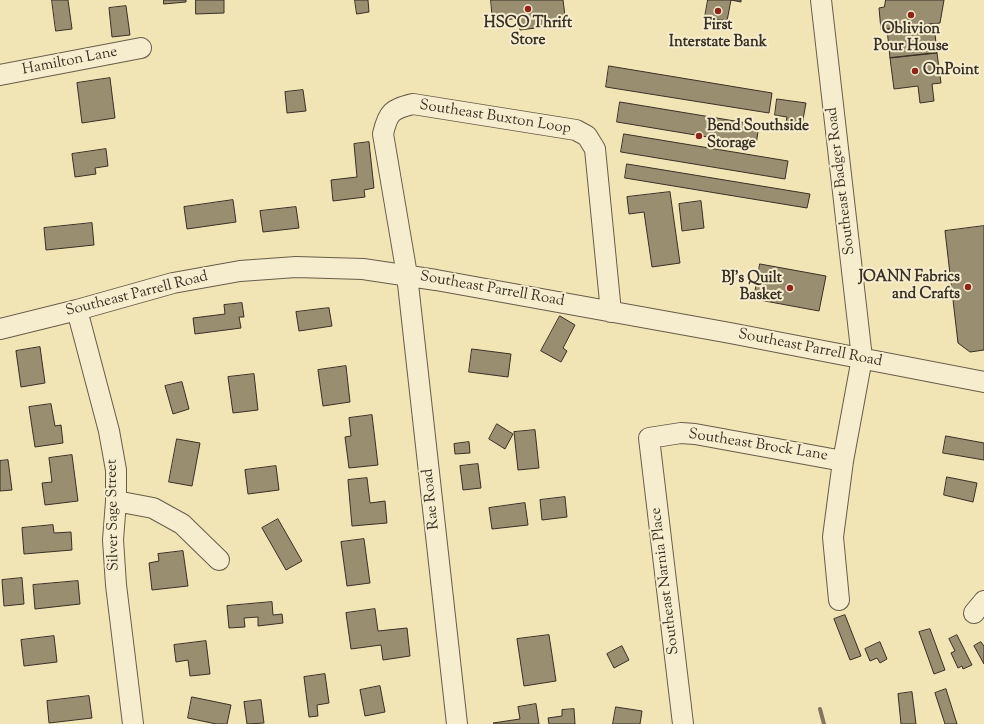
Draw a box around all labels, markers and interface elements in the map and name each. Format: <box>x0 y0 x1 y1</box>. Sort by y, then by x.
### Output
marker: HSCO Thrift Store <box>523 4 533 14</box>
marker: First Interstate Bank <box>713 6 723 16</box>
marker: Oblivion Pour House <box>906 10 916 20</box>
place label: HSCO Thrift Store <box>484 15 572 50</box>
place label: First Interstate Bank <box>669 17 767 52</box>
place label: Oblivion Pour House <box>873 21 949 56</box>
street label: Hamilton Lane <box>21 44 119 80</box>
place label: OnPoint <box>923 62 979 80</box>
marker: OnPoint <box>910 66 920 76</box>
street label: Southeast Buxton Loop <box>418 97 572 139</box>
street label: Southeast Badger Road <box>824 106 860 256</box>
place label: Bend Southside Storage <box>707 118 809 153</box>
marker: Bend Southside Storage <box>694 131 704 141</box>
street label: Southeast Parrell Road <box>418 268 566 312</box>
street label: Southeast Parrell Road <box>64 269 210 321</box>
place label: JOANN Fabrics and Crafts <box>859 269 960 304</box>
place label: BJ's Quilt Basket <box>721 270 782 305</box>
marker: JOANN Fabrics and Crafts <box>963 282 973 292</box>
marker: BJ's Quilt Basket <box>785 283 795 293</box>
street label: Southeast Parrell Road <box>737 326 883 372</box>
street label: Southeast Brock Lane <box>687 426 829 466</box>
street label: Silver Sage Street <box>104 459 124 571</box>
street label: Rae Road <box>420 468 444 530</box>
street label: Southeast Narnia Place <box>648 506 684 656</box>

